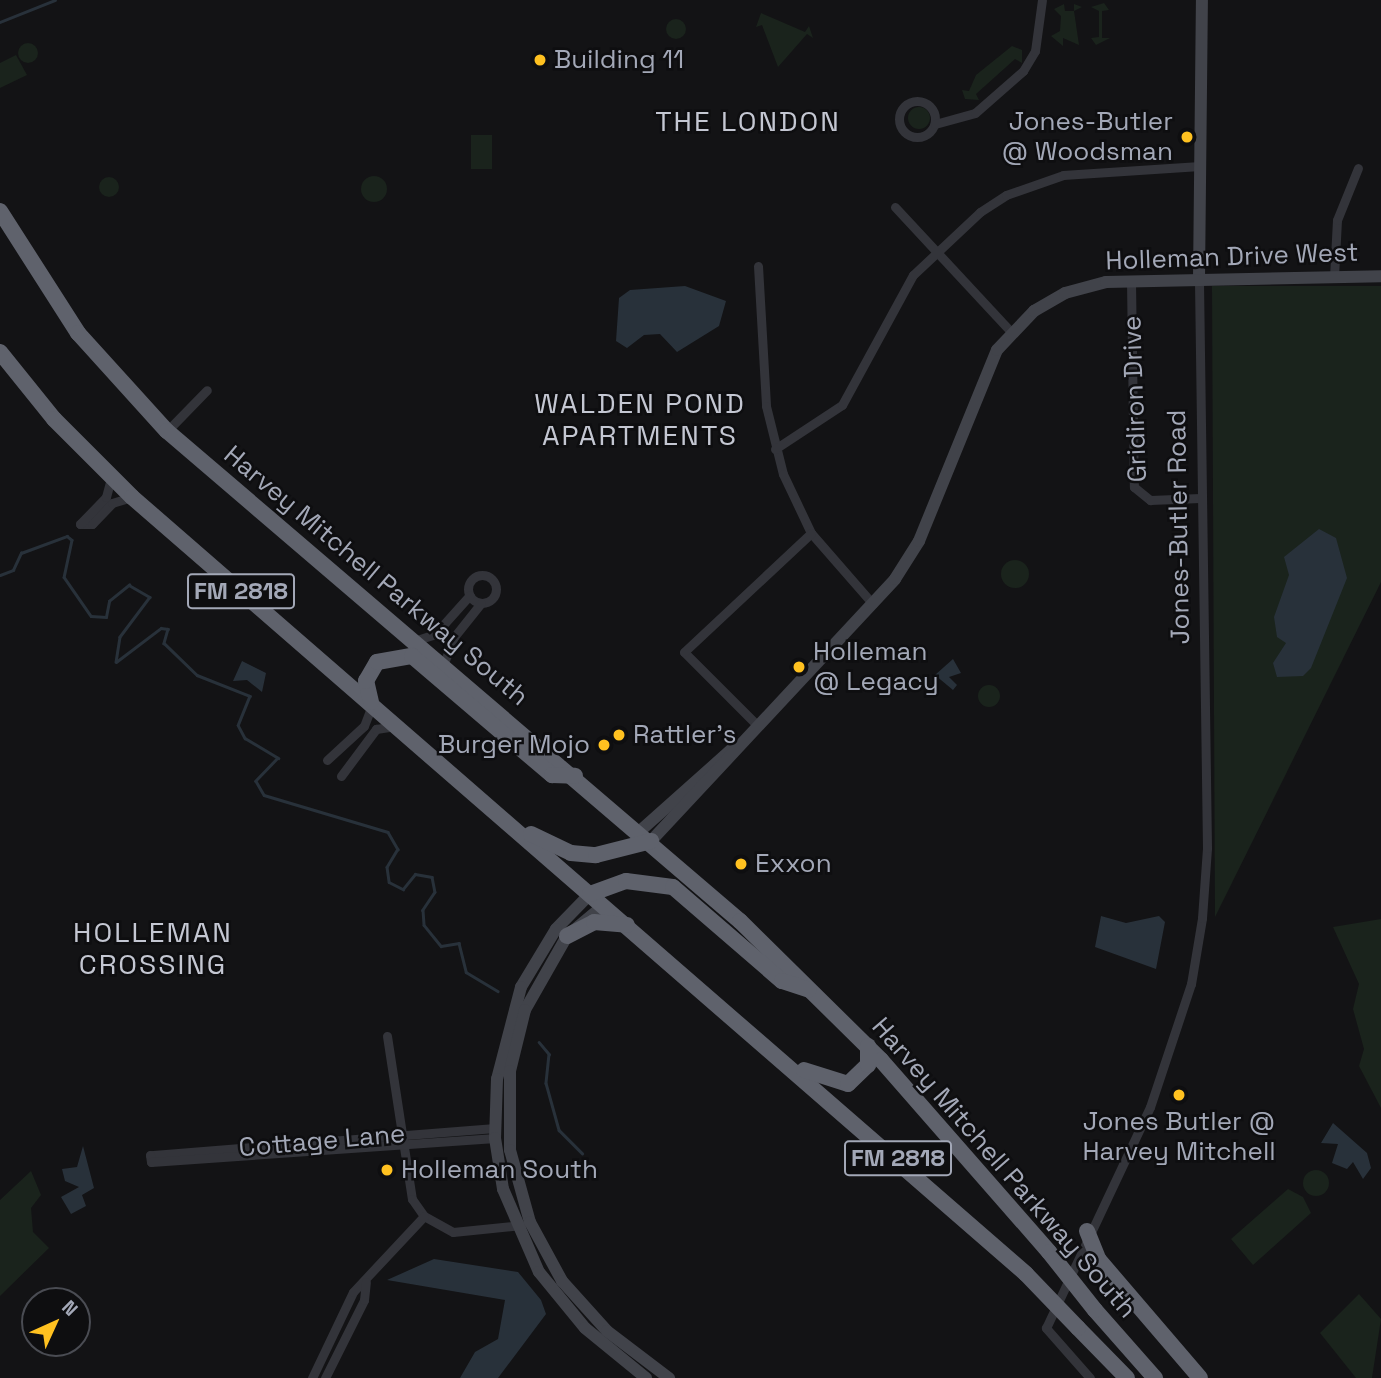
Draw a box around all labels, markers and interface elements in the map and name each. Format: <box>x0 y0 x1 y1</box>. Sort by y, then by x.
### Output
place label: Building 11 <box>554 44 684 76</box>
marker: Building 11 <box>532 52 548 68</box>
district label: THE LONDON <box>656 104 840 138</box>
place label: Jones-Butler @ Woodsman <box>1001 106 1173 168</box>
marker: Jones-Butler @ Woodsman <box>1179 129 1195 145</box>
street label: Holleman Drive West <box>1105 237 1359 277</box>
street label: Gridiron Drive <box>1116 315 1154 483</box>
district label: WALDEN POND APARTMENTS <box>536 386 744 452</box>
street label: Jones-Butler Road <box>1161 409 1197 645</box>
street label: Harvey Mitchell Parkway South <box>217 439 535 713</box>
road number: FM 2818 <box>187 570 295 612</box>
place label: Holleman @ Legacy <box>813 636 939 698</box>
marker: Holleman @ Legacy <box>791 659 807 675</box>
place label: Rattler's <box>633 719 736 751</box>
marker: Rattler's <box>611 727 627 743</box>
place label: Burger Mojo <box>438 729 590 761</box>
marker: Burger Mojo <box>596 737 612 753</box>
place label: Exxon <box>755 848 832 880</box>
marker: Exxon <box>733 856 749 872</box>
district label: HOLLEMAN CROSSING <box>74 915 232 981</box>
street label: Harvey Mitchell Parkway South <box>865 1011 1143 1325</box>
marker: Jones Butler @ Harvey Mitchell <box>1171 1087 1187 1103</box>
place label: Jones Butler @ Harvey Mitchell <box>1082 1106 1276 1168</box>
street label: Cottage Lane <box>237 1118 407 1164</box>
road number: FM 2818 <box>844 1138 952 1178</box>
place label: Holleman South <box>401 1154 598 1186</box>
marker: Holleman South <box>379 1162 395 1178</box>
north arrow <box>21 1287 91 1357</box>
text: N <box>56 1295 83 1322</box>

